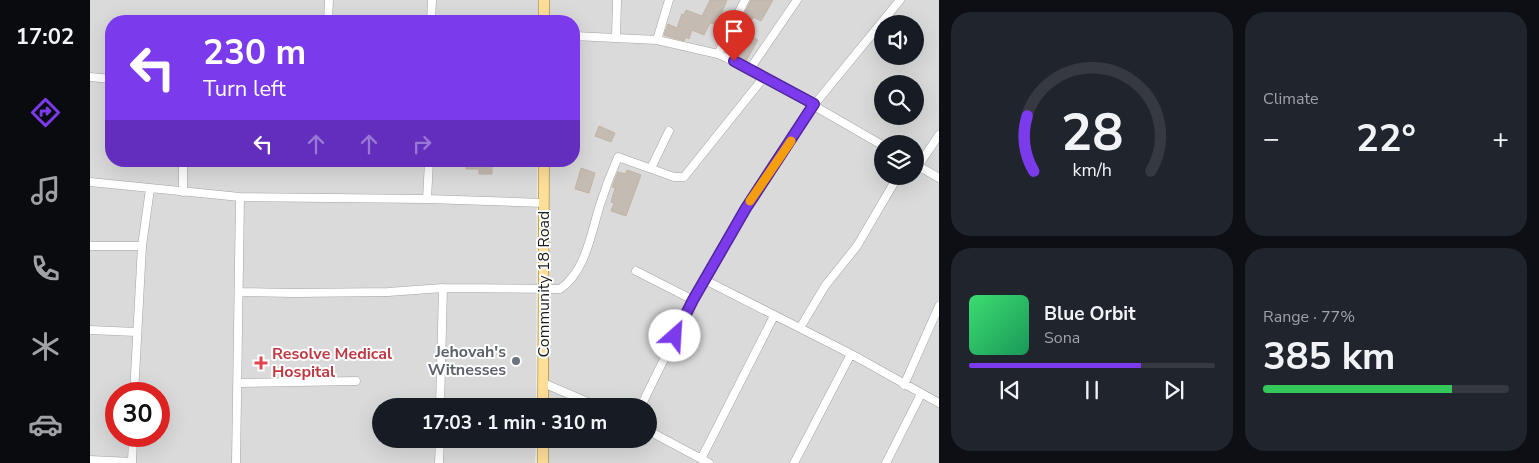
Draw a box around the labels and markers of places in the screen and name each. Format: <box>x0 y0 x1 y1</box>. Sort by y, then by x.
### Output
pin <box>713 10 755 61</box>
place label: Jehovah's Witnesses <box>428 341 506 381</box>
place label: Resolve Medical Hospital <box>272 343 392 383</box>
marker: Jehovah's Witnesses <box>510 355 522 367</box>
marker: Resolve Medical Hospital <box>254 356 268 370</box>

